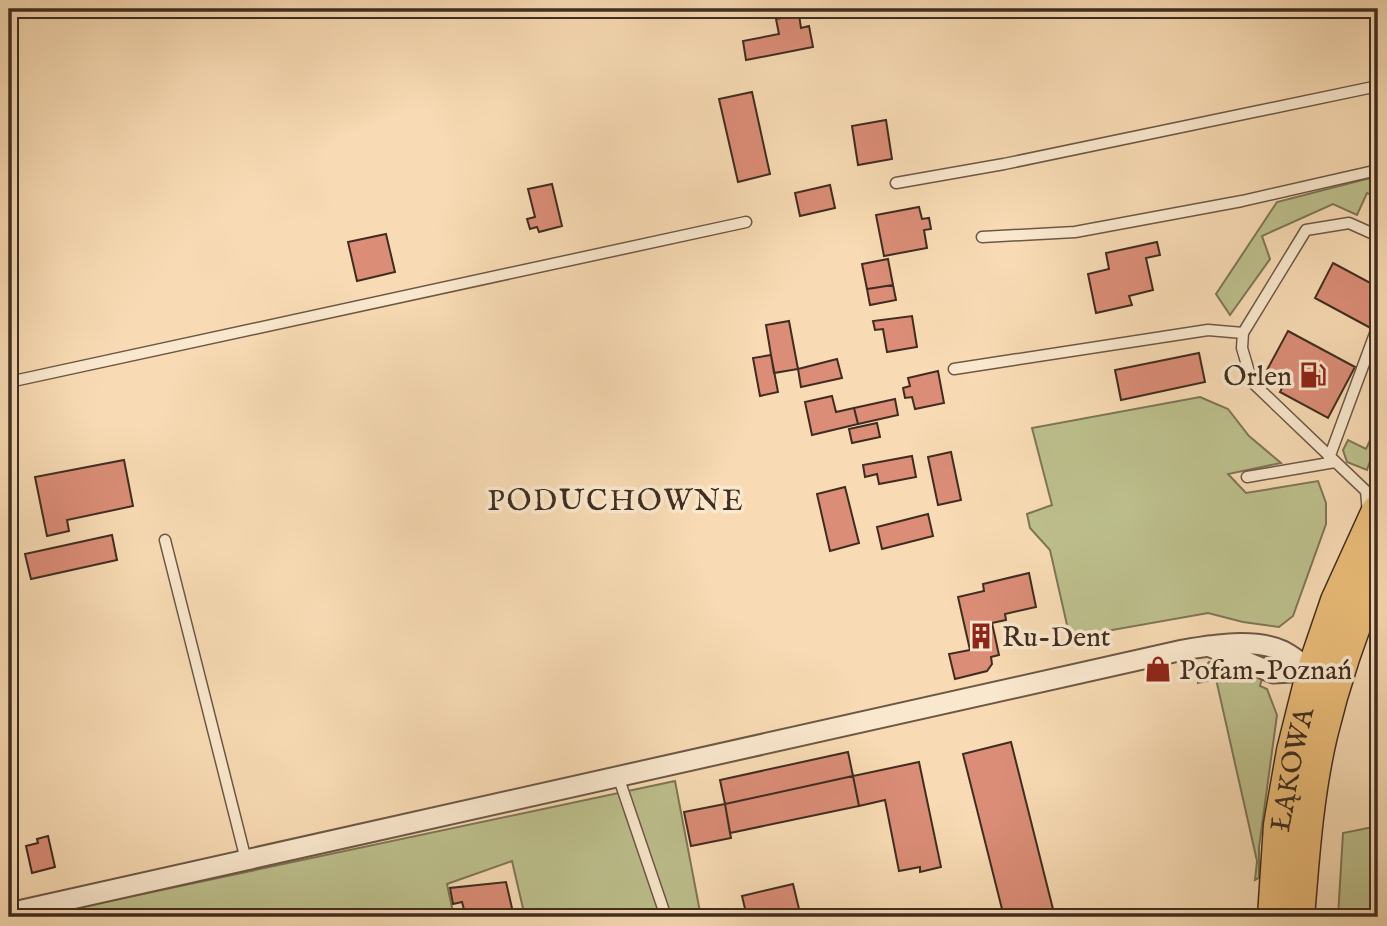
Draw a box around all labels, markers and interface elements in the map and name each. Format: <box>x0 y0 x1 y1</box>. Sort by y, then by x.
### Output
place label: Orlen <box>1223 360 1292 395</box>
fuel station icon: Orlen <box>1298 360 1328 390</box>
district label: PODUCHOWNE <box>487 483 745 521</box>
building icon: Ru-Dent <box>966 621 996 651</box>
place label: Ru-Dent <box>1002 621 1111 656</box>
shop icon: Pofam-Poznań <box>1143 654 1173 684</box>
place label: Pofam-Poznań <box>1179 654 1352 689</box>
street label: ŁĄKOWA <box>1264 703 1323 834</box>

